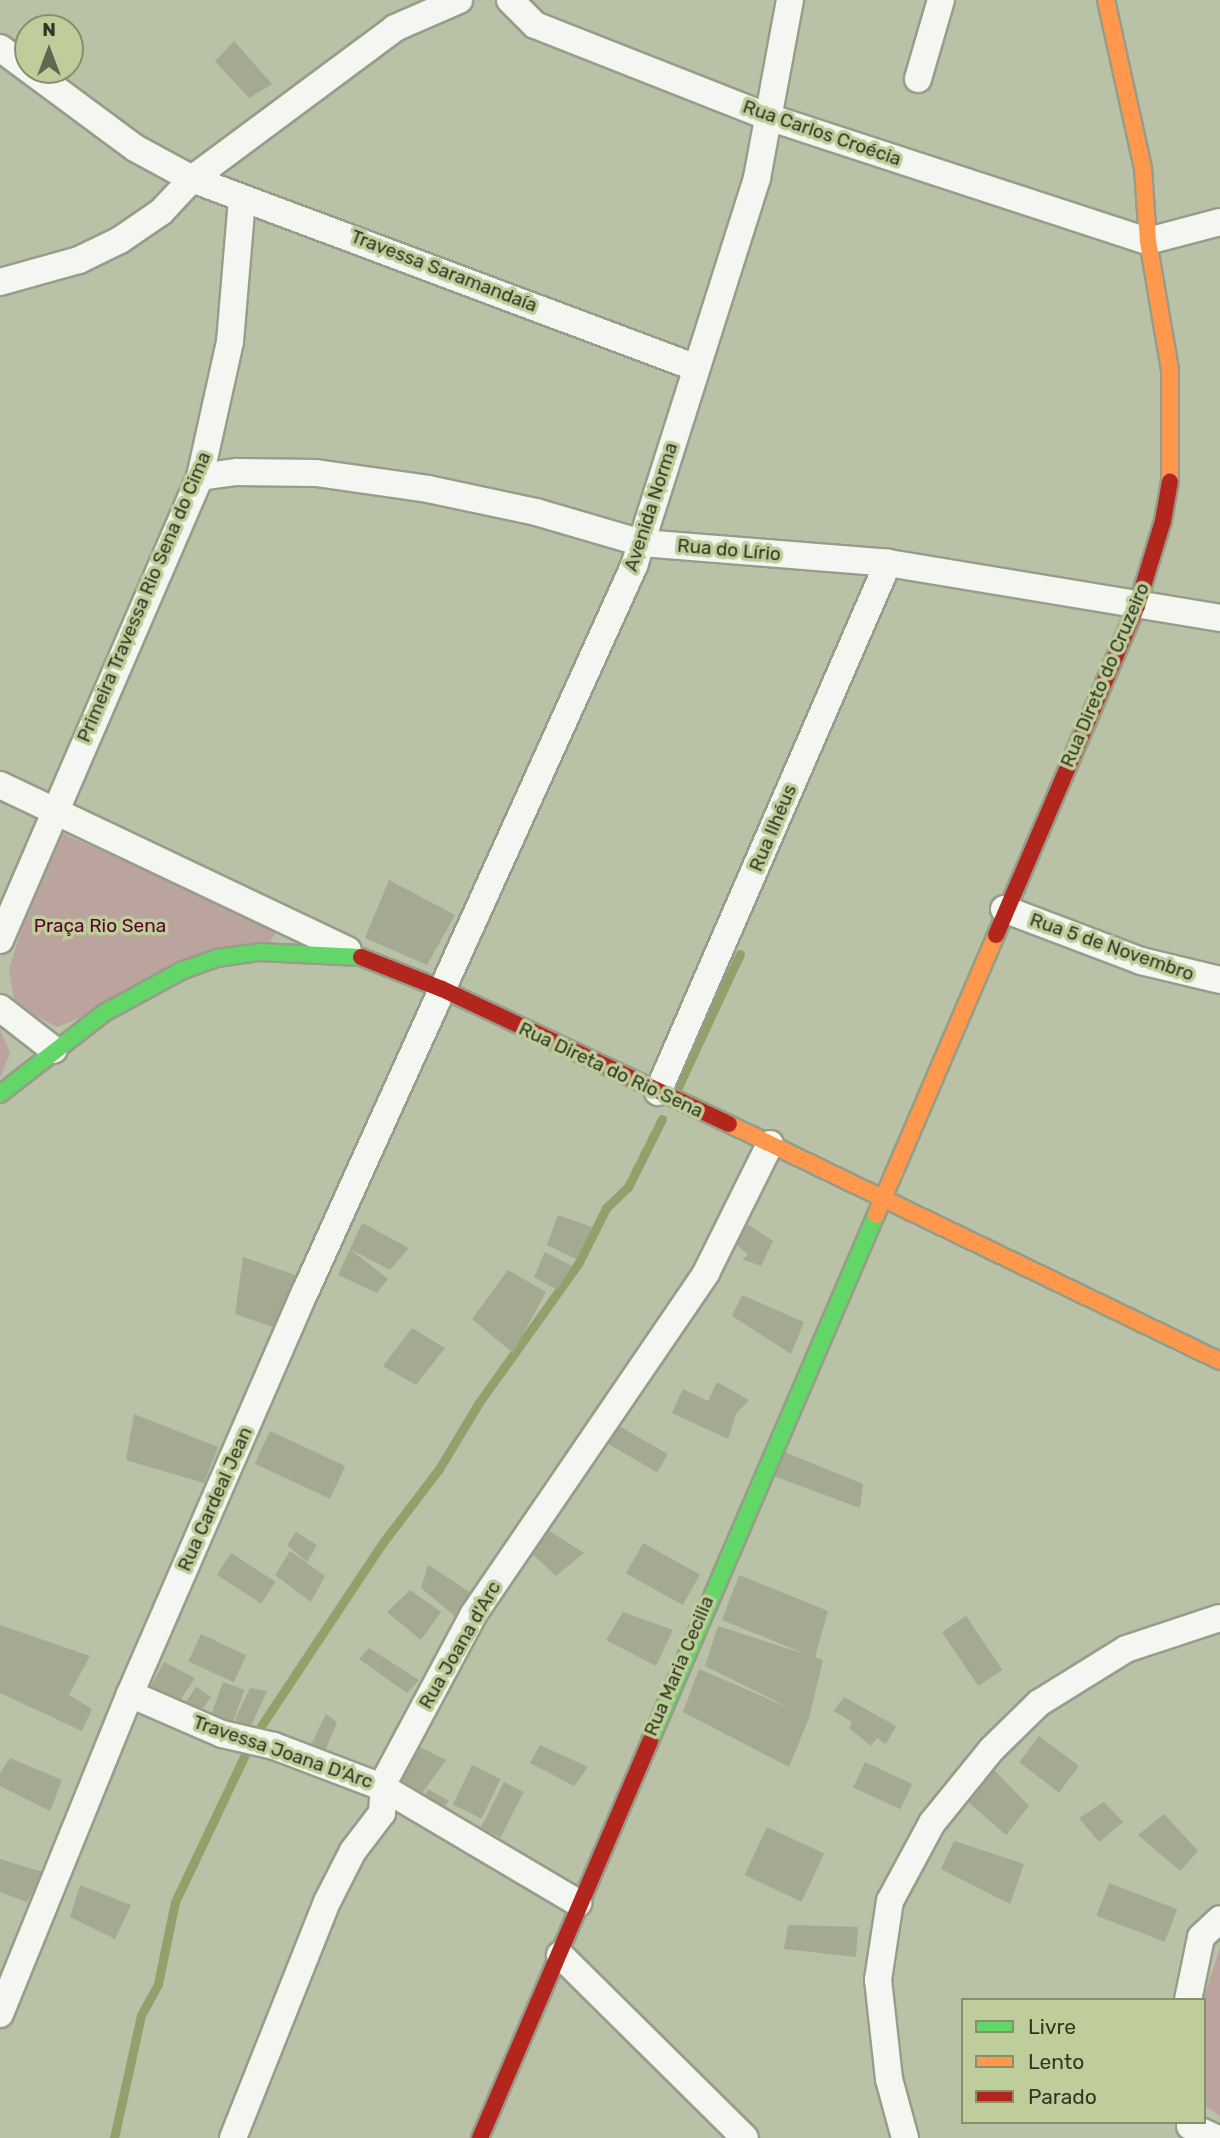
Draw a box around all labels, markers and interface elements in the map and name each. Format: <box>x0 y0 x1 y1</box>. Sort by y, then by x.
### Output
north arrow <box>14 14 84 84</box>
text: N <box>42 18 56 41</box>
street label: Rua Carlos Croécia <box>740 95 904 171</box>
street label: Travessa Saramandaía <box>348 225 540 317</box>
street label: Avenida Norma <box>619 440 683 574</box>
street label: Primeira Travessa Rio Sena do Cima <box>72 448 216 746</box>
street label: Rua do Lírio <box>676 534 782 566</box>
street label: Rua Direto do Cruzeiro <box>1056 579 1154 771</box>
street label: Rua Ilhéus <box>744 781 802 875</box>
street label: Rua 5 de Novembro <box>1027 908 1197 986</box>
park label: Praça Rio Sena <box>34 915 166 937</box>
street label: Rua Direta do Rio Sena <box>515 1017 707 1123</box>
street label: Rua Cardeal Jean <box>173 1423 257 1575</box>
street label: Rua Joana d'Arc <box>414 1577 506 1713</box>
street label: Rua Maria Cecilia <box>639 1593 719 1739</box>
street label: Travessa Joana D'Arc <box>190 1711 376 1793</box>
legend <box>961 1998 1206 2124</box>
text: Livre <box>1028 2014 1076 2039</box>
text: Lento <box>1028 2049 1084 2074</box>
text: Parado <box>1028 2084 1097 2109</box>

